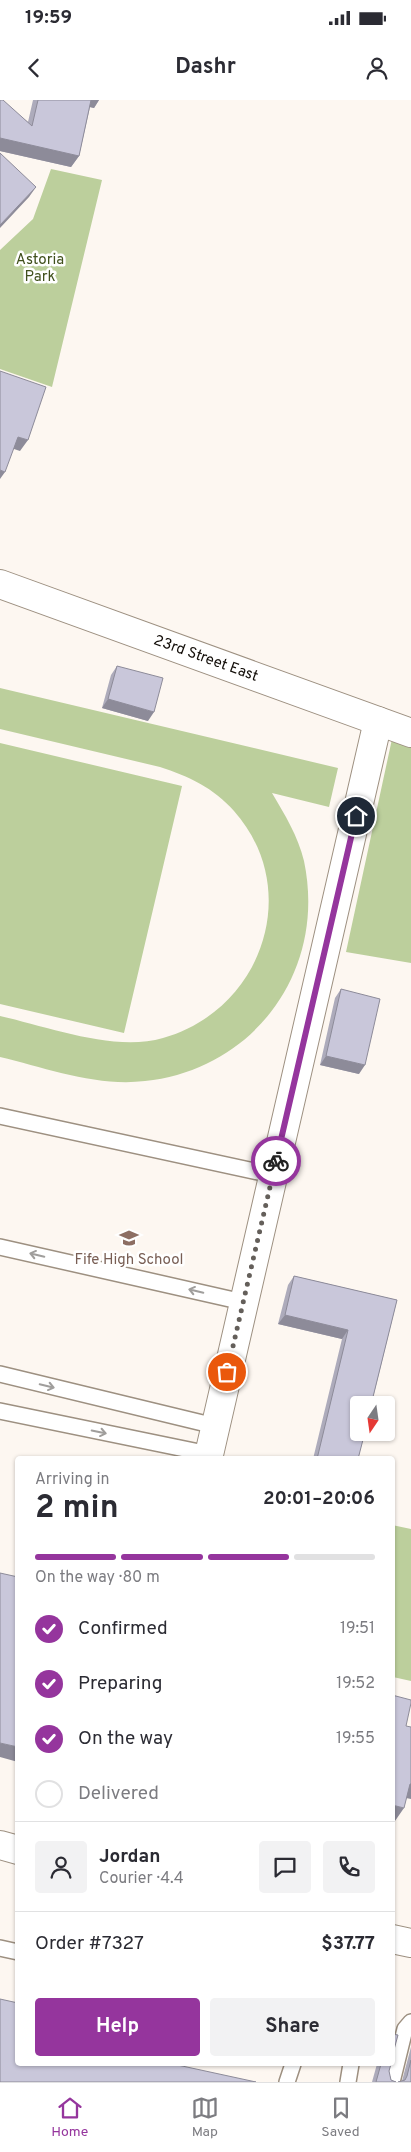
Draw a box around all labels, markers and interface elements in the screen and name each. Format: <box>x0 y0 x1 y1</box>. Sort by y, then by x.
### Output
text: 19:59 <box>25 6 72 30</box>
icon: back <box>20 54 48 82</box>
text: Dashr <box>175 54 236 81</box>
icon: person <box>363 54 391 82</box>
park label: Astoria Park <box>16 251 64 287</box>
street label: 23rd Street East <box>151 631 261 686</box>
pin <box>335 795 377 837</box>
icon: home <box>342 802 370 830</box>
courier <box>251 1136 301 1186</box>
icon: bike <box>262 1147 290 1175</box>
school or university icon: Fife High School <box>118 1227 140 1249</box>
one-way arrow <box>30 1250 46 1259</box>
place label: Fife High School <box>75 1251 183 1270</box>
one-way arrow <box>188 1286 204 1295</box>
pin <box>206 1351 248 1393</box>
icon: bag <box>213 1358 241 1386</box>
one-way arrow <box>39 1382 55 1391</box>
north arrow <box>350 1396 395 1441</box>
map controls <box>350 1396 395 1441</box>
one-way arrow <box>90 1428 106 1437</box>
text: Arriving in <box>35 1470 110 1490</box>
text: 20:01–20:06 <box>263 1487 375 1511</box>
text: 2 min <box>35 1489 119 1529</box>
text: On the way · 80 m <box>35 1568 160 1588</box>
icon: check <box>35 1615 63 1643</box>
text: Confirmed <box>78 1617 168 1641</box>
text: 19:51 <box>340 1619 375 1639</box>
icon: check <box>35 1670 63 1698</box>
text: Preparing <box>78 1672 162 1696</box>
text: 19:52 <box>336 1674 375 1694</box>
icon: check <box>35 1725 63 1753</box>
text: On the way <box>78 1727 173 1751</box>
text: 19:55 <box>336 1729 375 1749</box>
text: Delivered <box>78 1782 159 1806</box>
button: person <box>35 1841 87 1893</box>
button: chat <box>259 1841 311 1893</box>
button: phone <box>323 1841 375 1893</box>
text: Jordan <box>99 1845 161 1869</box>
text: Courier · 4.4 <box>99 1869 184 1889</box>
text: Order #7327 <box>35 1932 144 1956</box>
text: $37.77 <box>321 1932 375 1956</box>
button: Help <box>35 1998 200 2056</box>
button: Share <box>210 1998 375 2056</box>
tab: Home <box>51 2094 88 2141</box>
tab: Map <box>191 2094 219 2141</box>
tab: Saved <box>321 2094 360 2141</box>

